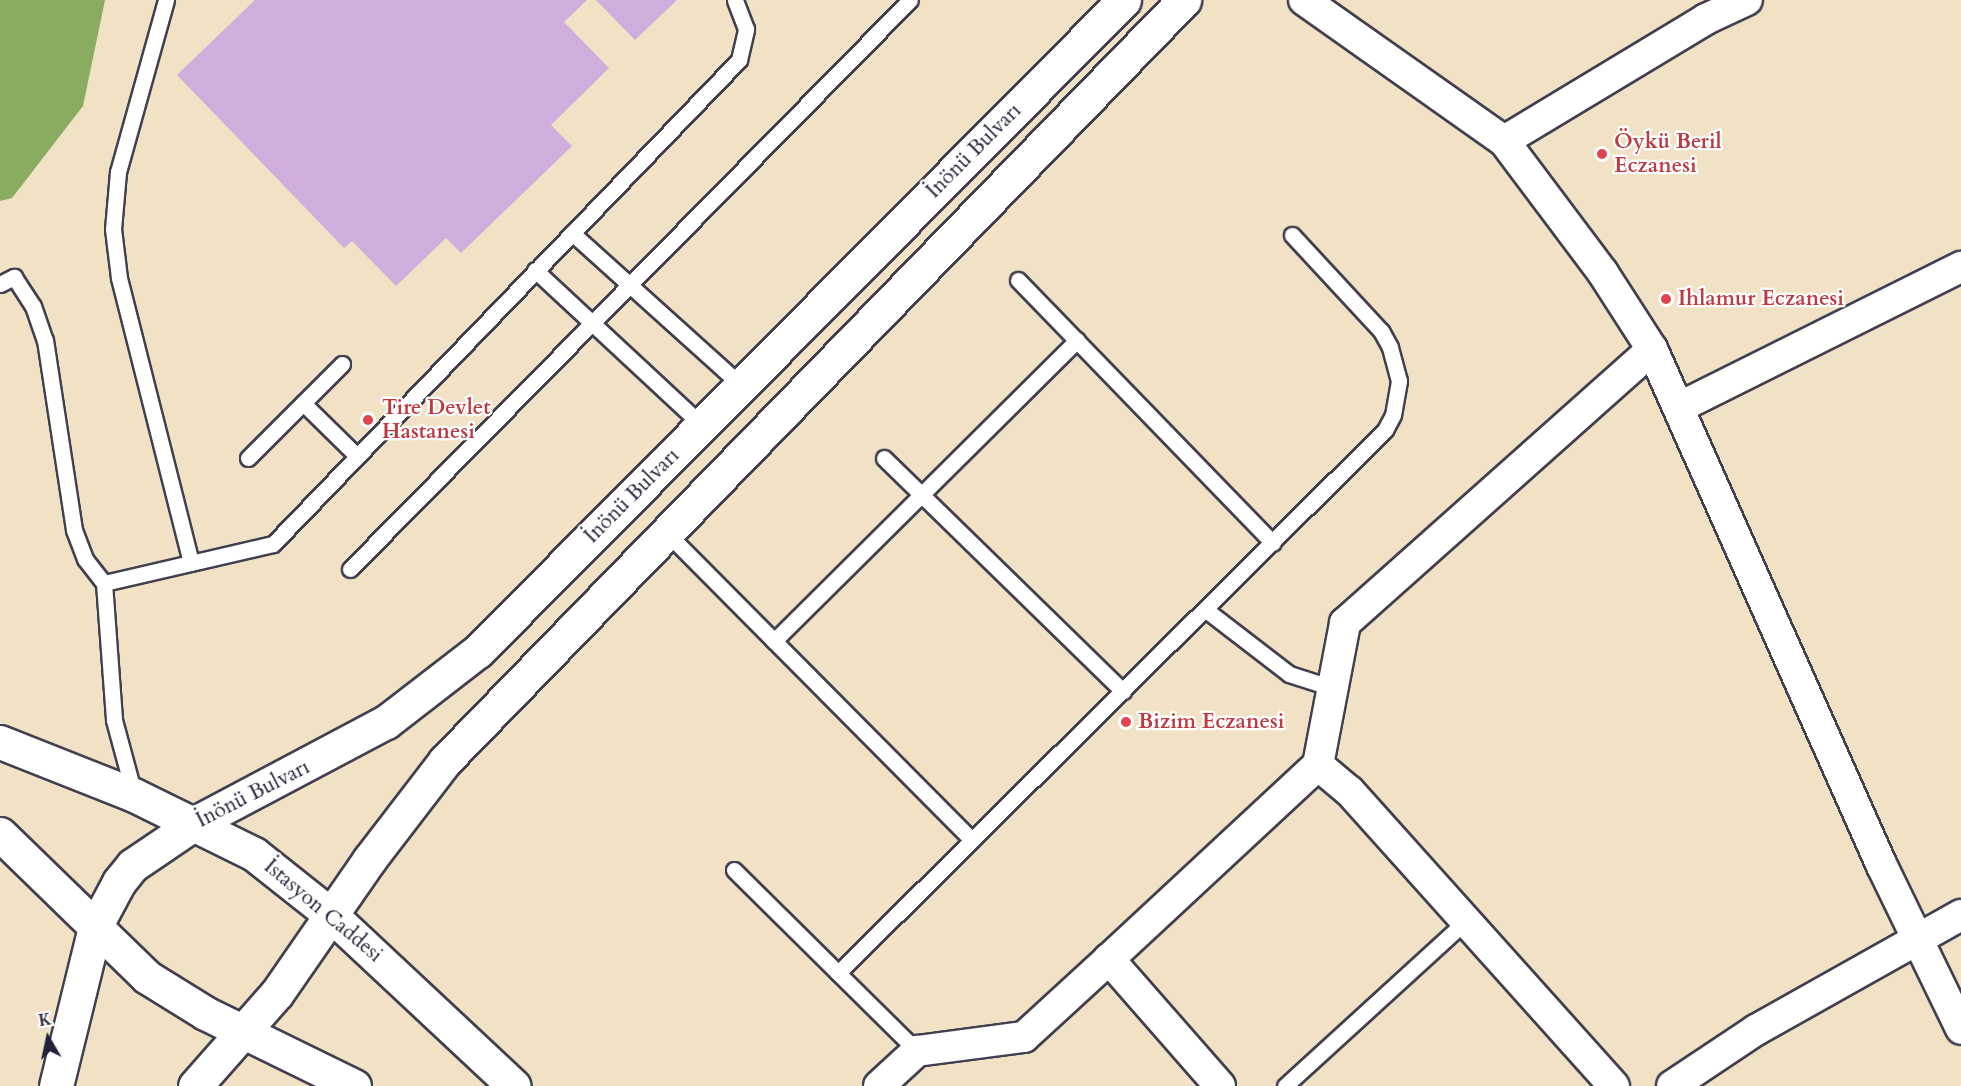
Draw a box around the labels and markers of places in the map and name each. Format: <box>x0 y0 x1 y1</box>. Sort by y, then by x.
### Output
place label: Öykü Beril Eczanesi <box>1614 129 1722 179</box>
marker: Öykü Beril Eczanesi <box>1595 147 1609 161</box>
place label: Ihlamur Eczanesi <box>1678 286 1844 312</box>
marker: Ihlamur Eczanesi <box>1659 292 1673 306</box>
place label: Tire Devlet Hastanesi <box>382 395 491 445</box>
marker: Tire Devlet Hastanesi <box>359 411 377 429</box>
place label: Bizim Eczanesi <box>1138 709 1284 735</box>
marker: Bizim Eczanesi <box>1119 715 1133 729</box>

